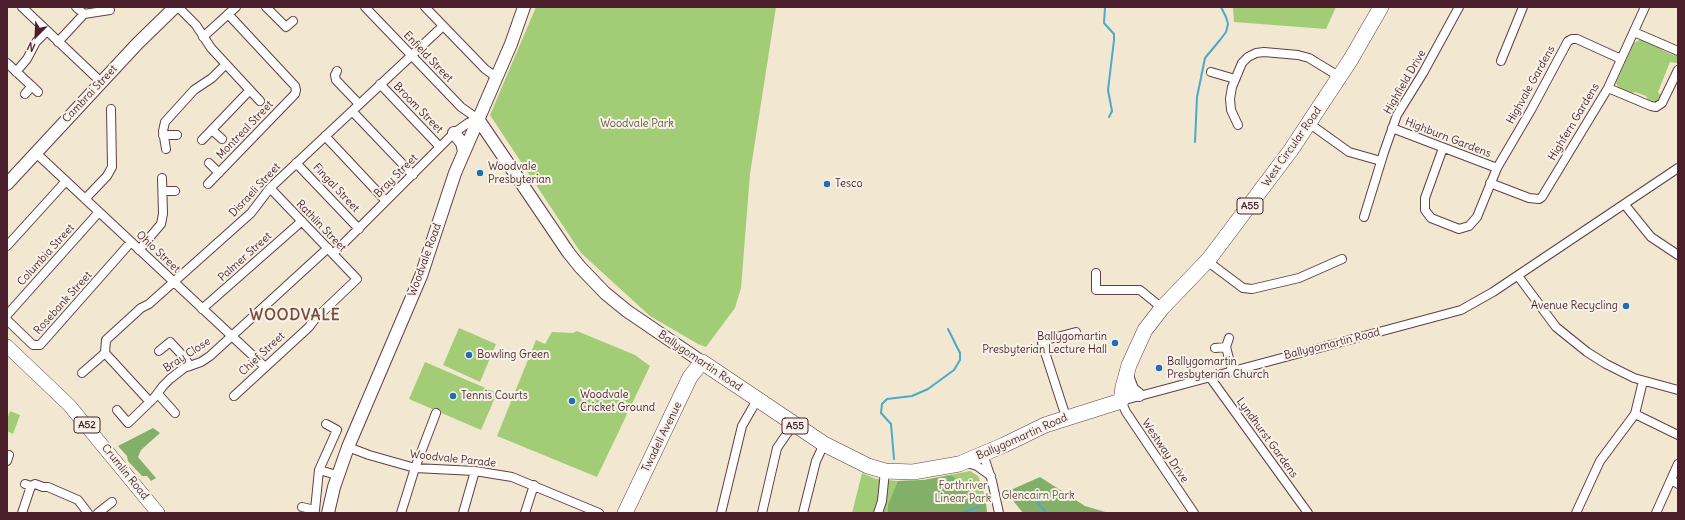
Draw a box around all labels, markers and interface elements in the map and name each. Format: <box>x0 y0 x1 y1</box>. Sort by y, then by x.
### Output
north arrow <box>16 16 56 56</box>
street label: Enfield Street <box>400 29 456 85</box>
text: N <box>25 39 37 55</box>
street label: Highvale Gardens <box>1504 43 1558 127</box>
street label: Highfield Drive <box>1381 47 1429 117</box>
street label: Cambrai Street <box>60 62 120 126</box>
street label: Broom Street <box>390 80 446 136</box>
street label: Highfern Gardens <box>1546 81 1602 163</box>
street label: Montreal Street <box>214 98 276 162</box>
street label: West Circular Road <box>1259 104 1325 190</box>
street label: Highburn Gardens <box>1403 116 1493 160</box>
park label: Woodvale Park <box>600 117 674 131</box>
street label: Bray Street <box>372 152 420 200</box>
street label: Disraeli Street <box>227 160 283 220</box>
place label: Woodvale Presbyterian <box>488 160 551 186</box>
street label: Fingal Street <box>310 161 362 215</box>
marker: Woodvale Presbyterian <box>475 168 485 178</box>
place label: Tesco <box>835 177 863 191</box>
marker: Tesco <box>822 179 832 189</box>
street label: Rathlin Street <box>293 197 349 255</box>
road number: A55 <box>1237 198 1263 214</box>
street label: Columbia Street <box>15 221 77 289</box>
street label: Woodvale Road <box>406 222 444 298</box>
street label: Ohio Street <box>133 228 183 276</box>
street label: Palmer Street <box>216 230 274 284</box>
street label: Rosebank Street <box>31 269 95 337</box>
place label: Avenue Recycling <box>1531 299 1618 313</box>
marker: Avenue Recycling <box>1621 301 1631 311</box>
district label: WOODVALE <box>250 307 340 325</box>
street label: Ballygomartin Road <box>1283 326 1381 362</box>
street label: Ballygomartin Road <box>656 328 744 394</box>
street label: Chief Street <box>236 330 288 378</box>
place label: Ballygomartin Presbyterian Lecture Hall <box>982 330 1107 356</box>
street label: Bray Close <box>161 335 213 375</box>
marker: Ballygomartin Presbyterian Lecture Hall <box>1110 338 1120 348</box>
place label: Bowling Green <box>477 348 549 362</box>
marker: Bowling Green <box>464 350 474 360</box>
place label: Ballygomartin Presbyterian Church <box>1167 355 1269 381</box>
marker: Ballygomartin Presbyterian Church <box>1154 363 1164 373</box>
place label: Woodvale Cricket Ground <box>580 388 655 414</box>
place label: Tennis Courts <box>461 389 528 403</box>
marker: Tennis Courts <box>448 391 458 401</box>
street label: Lyndhurst Gardens <box>1234 395 1300 481</box>
marker: Woodvale Cricket Ground <box>567 396 577 406</box>
street label: Twadell Avenue <box>639 400 685 474</box>
street label: Ballygomartin Road <box>974 411 1070 463</box>
road number: A52 <box>74 417 100 433</box>
street label: Westway Drive <box>1139 417 1191 485</box>
road number: A55 <box>782 418 808 434</box>
street label: Crumlin Road <box>99 442 151 502</box>
street label: Woodvale Parade <box>409 448 497 470</box>
park label: Forthriver Linear Park <box>935 479 991 505</box>
park label: Glencairn Park <box>1001 489 1075 503</box>

